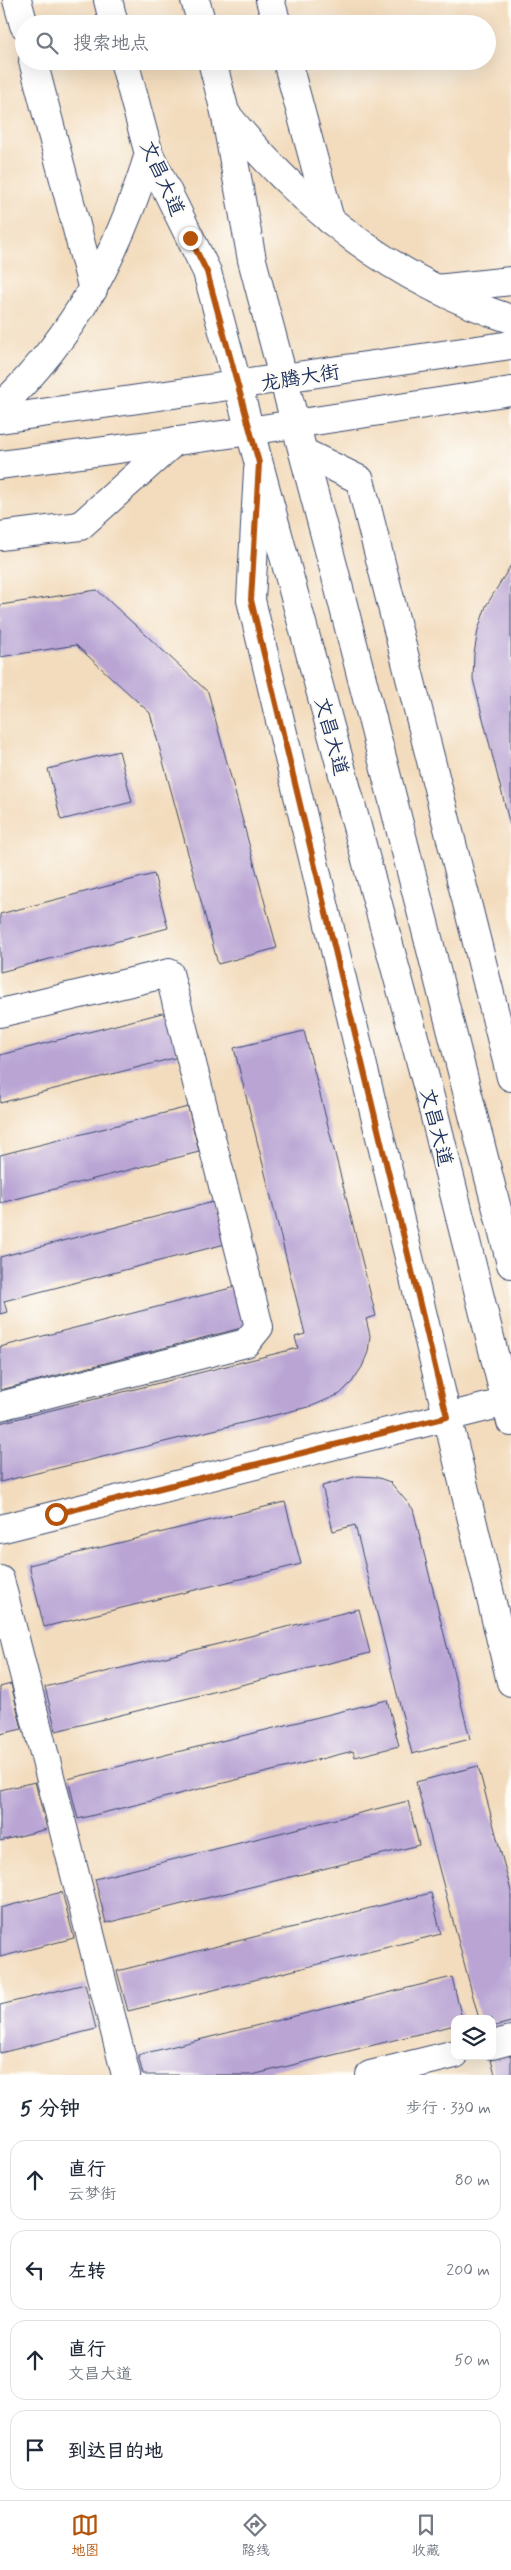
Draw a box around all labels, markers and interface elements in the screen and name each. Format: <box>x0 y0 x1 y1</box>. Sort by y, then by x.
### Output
search box <box>15 15 496 70</box>
icon: search <box>33 29 61 57</box>
text: 搜索地点 <box>73 31 149 56</box>
street label: 文昌大道 <box>133 137 190 221</box>
route end <box>179 227 202 250</box>
street label: 龙腾大街 <box>259 359 342 398</box>
street label: 文昌大道 <box>307 694 354 779</box>
street label: 文昌大道 <box>413 1085 458 1169</box>
route start <box>45 1503 68 1526</box>
map controls <box>451 2015 496 2060</box>
button: layers <box>451 2015 496 2060</box>
text: 5 分钟 <box>20 2095 80 2123</box>
text: 步行 · 330 m <box>406 2098 491 2119</box>
text: 直行 <box>68 2157 106 2182</box>
icon: ahead <box>21 2166 49 2194</box>
text: 80 m <box>455 2170 490 2191</box>
text: 云梦街 <box>68 2184 116 2205</box>
icon: left <box>21 2256 49 2284</box>
text: 左转 <box>68 2259 106 2284</box>
text: 200 m <box>446 2260 490 2281</box>
text: 直行 <box>68 2337 106 2362</box>
icon: ahead <box>21 2346 49 2374</box>
text: 50 m <box>454 2350 490 2371</box>
text: 文昌大道 <box>68 2364 132 2385</box>
icon: arrive <box>21 2436 49 2464</box>
text: 到达目的地 <box>68 2439 163 2464</box>
tab: 地图 <box>71 2511 99 2560</box>
tab: 路线 <box>241 2511 269 2560</box>
tab: 收藏 <box>412 2511 440 2560</box>

